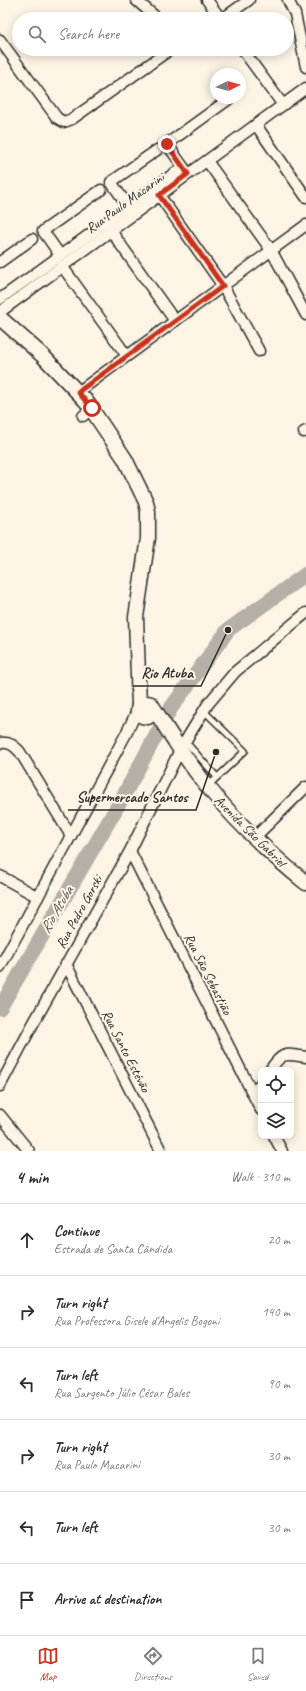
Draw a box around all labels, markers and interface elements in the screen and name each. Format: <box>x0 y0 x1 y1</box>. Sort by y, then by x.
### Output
search box <box>12 12 294 56</box>
icon: search <box>26 23 48 45</box>
text: Search here <box>58 25 119 44</box>
north arrow <box>210 68 246 104</box>
route end <box>158 135 176 153</box>
street label: Rua Paulo Macarini <box>83 168 169 237</box>
route start <box>83 399 101 417</box>
callout: Rio Atuba <box>133 659 201 686</box>
text: Rio Atuba <box>141 664 194 683</box>
callout: Supermercado Santos <box>68 783 196 810</box>
text: Supermercado Santos <box>76 788 189 807</box>
street label: Avenida São Gabriel <box>211 792 291 872</box>
street label: Rua Pedro Gorski <box>52 871 107 951</box>
water label: Rio Atuba <box>36 882 79 937</box>
street label: Rua São Sebastião <box>180 931 236 1018</box>
street label: Rua Santo Estévão <box>98 1007 155 1096</box>
map controls <box>258 1067 294 1139</box>
button: locate <box>258 1067 294 1103</box>
button: layers <box>258 1103 294 1139</box>
text: 4 min <box>16 1167 49 1188</box>
text: Walk · 310 m <box>231 1169 290 1185</box>
text: Continue <box>54 1222 99 1241</box>
icon: ahead <box>16 1229 38 1251</box>
text: 20 m <box>268 1232 290 1248</box>
text: Estrada de Santa Cândida <box>54 1241 172 1257</box>
text: Turn right <box>54 1294 107 1313</box>
icon: right <box>16 1301 38 1323</box>
text: 140 m <box>262 1304 290 1320</box>
text: Rua Professora Gisele d'Angelis Bogoni <box>54 1313 219 1329</box>
text: Turn left <box>54 1366 97 1385</box>
icon: left <box>16 1373 38 1395</box>
text: 90 m <box>268 1376 290 1392</box>
text: Rua Sargento Júlio César Bales <box>54 1385 189 1401</box>
text: Turn right <box>54 1438 107 1457</box>
icon: right <box>16 1445 38 1467</box>
text: 30 m <box>268 1448 290 1464</box>
text: Rua Paulo Macarini <box>54 1457 140 1473</box>
icon: left <box>16 1517 38 1539</box>
text: Turn left <box>54 1518 97 1537</box>
text: 30 m <box>268 1520 290 1536</box>
icon: arrive <box>16 1589 38 1611</box>
text: Arrive at destination <box>54 1590 161 1609</box>
tab: Map <box>37 1645 59 1683</box>
tab: Directions <box>134 1645 172 1683</box>
tab: Saved <box>247 1645 269 1683</box>

